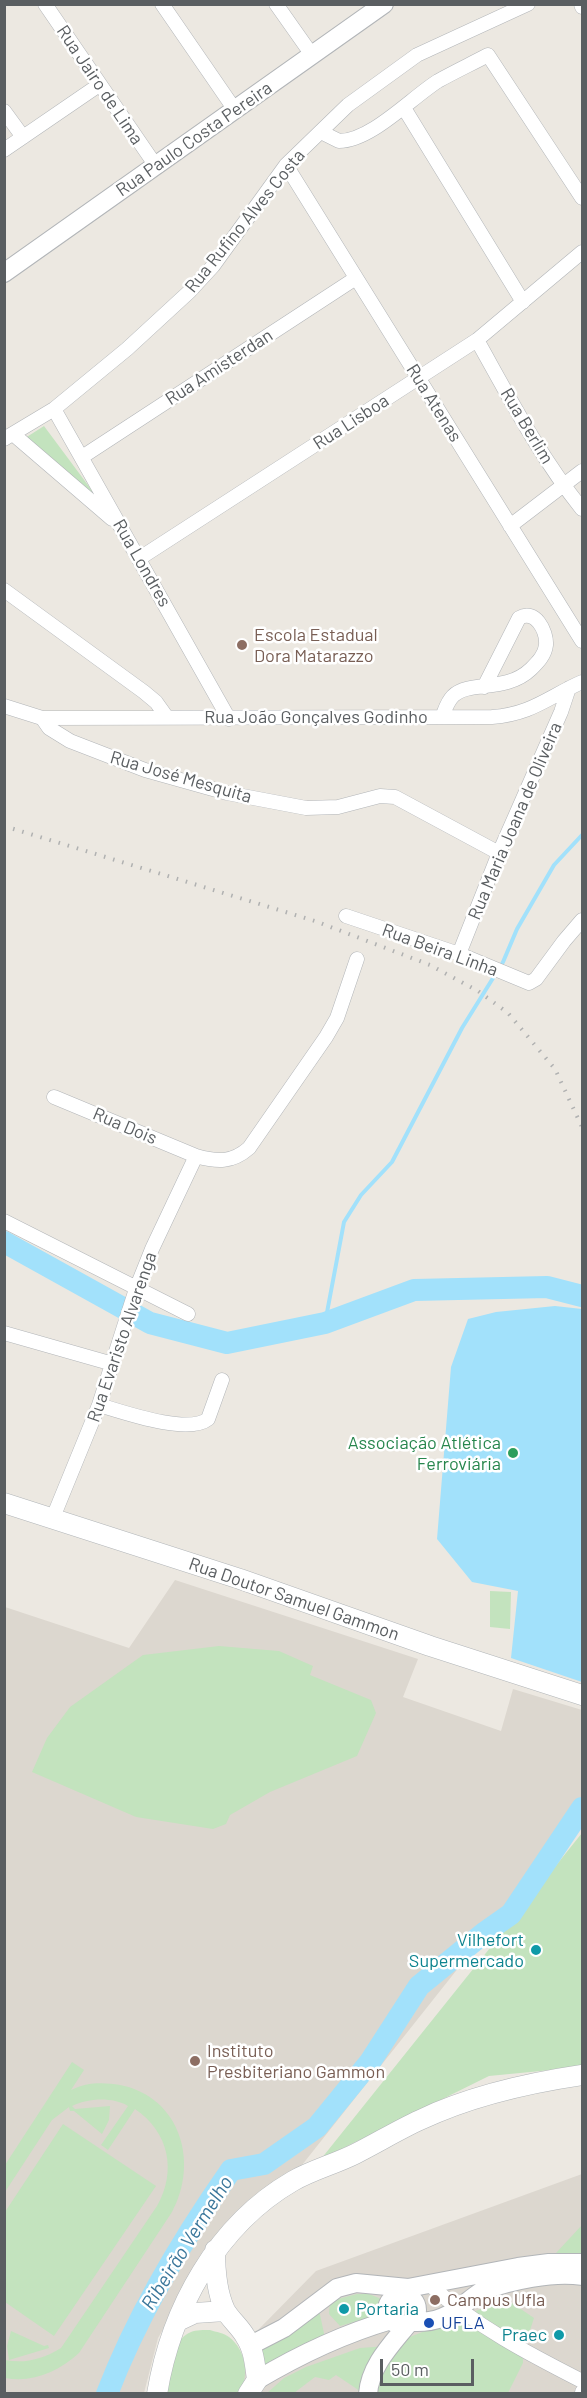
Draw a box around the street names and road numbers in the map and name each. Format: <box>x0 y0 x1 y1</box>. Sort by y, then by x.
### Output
street label: Rua Jairo de Lima <box>52 21 148 149</box>
street label: Rua Paulo Costa Pereira <box>112 77 276 201</box>
street label: Rua Rufino Alves Costa <box>181 145 309 297</box>
street label: Rua Amisterdan <box>161 324 277 410</box>
street label: Rua Atenas <box>402 360 466 446</box>
street label: Rua Berlim <box>496 384 558 468</box>
street label: Rua Lisboa <box>309 390 393 454</box>
street label: Rua Londres <box>108 515 176 611</box>
street label: Rua João Gonçalves Godinho <box>204 706 428 728</box>
street label: Rua Maria Joana de Oliveira <box>464 719 566 923</box>
street label: Rua José Mesquita <box>108 746 254 808</box>
street label: Rua Beira Linha <box>379 919 501 981</box>
street label: Rua Dois <box>90 1103 160 1149</box>
street label: Rua Evaristo Alvarenga <box>83 1249 161 1425</box>
street label: Rua Doutor Samuel Gammon <box>186 1553 402 1645</box>

